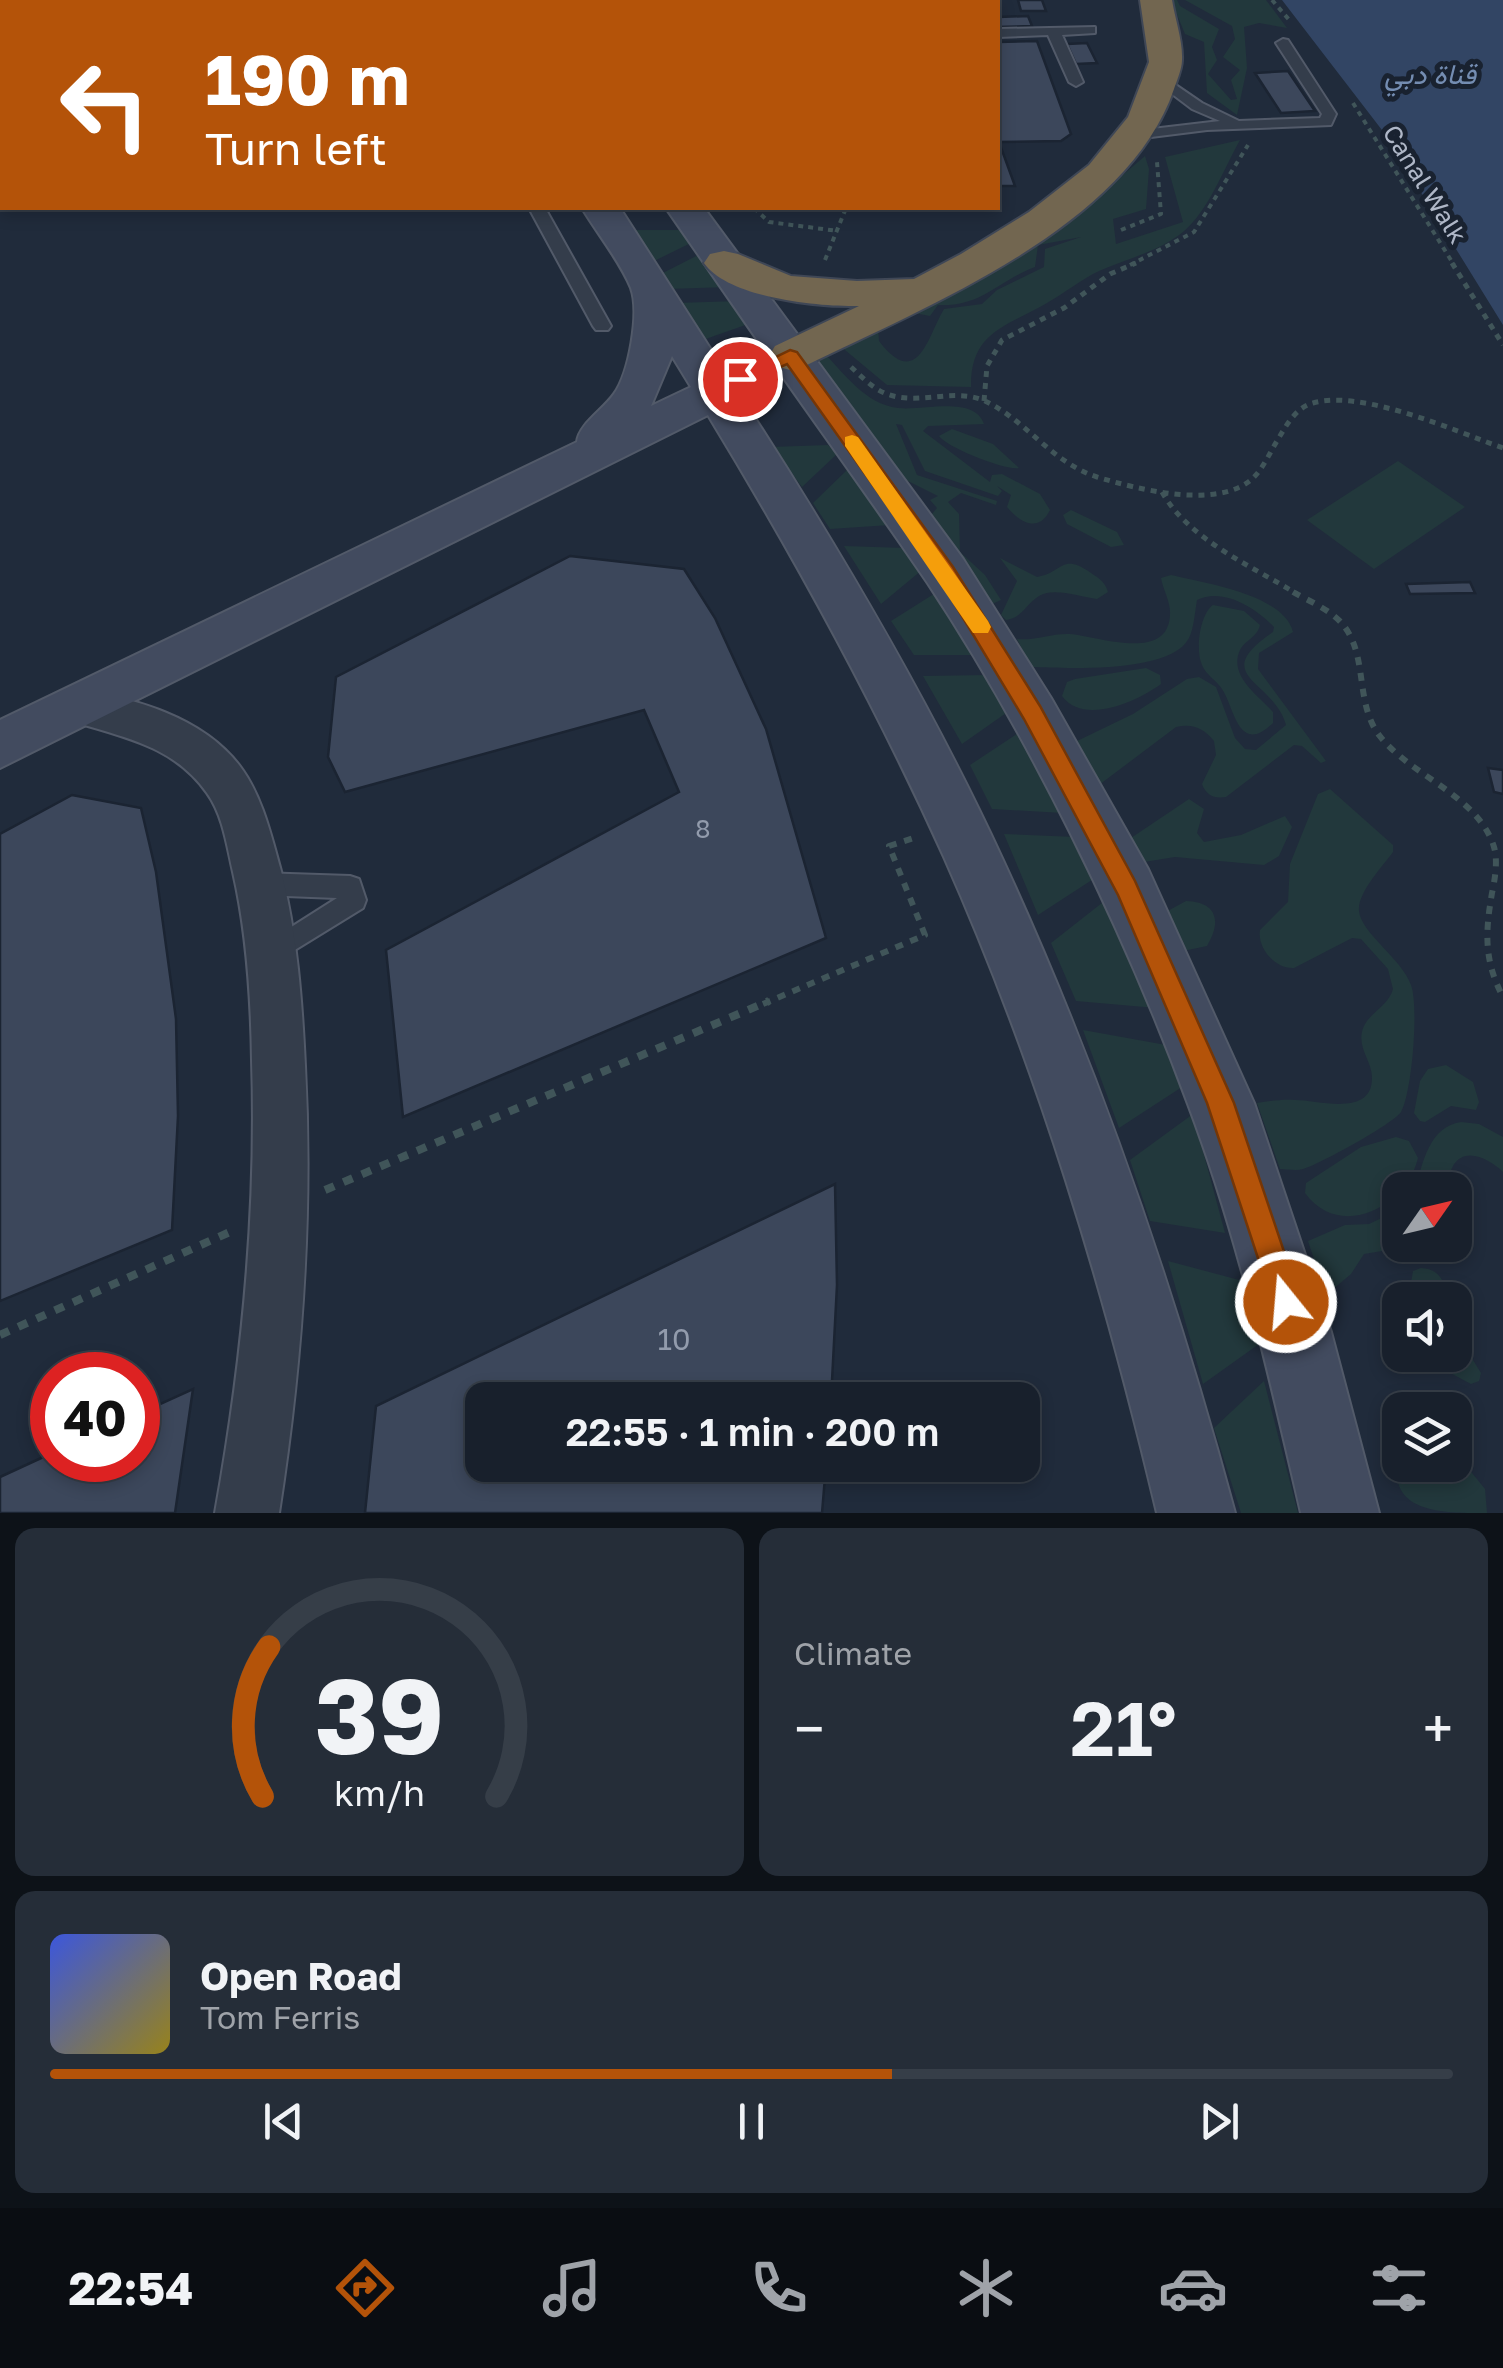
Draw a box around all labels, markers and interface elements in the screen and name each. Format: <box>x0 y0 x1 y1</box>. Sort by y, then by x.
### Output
text: 190 m <box>205 36 410 120</box>
icon: left <box>40 40 170 170</box>
water label: قناة دبي <box>1384 57 1478 97</box>
street label: Canal Walk <box>1377 119 1474 249</box>
text: Turn left <box>205 121 387 175</box>
pin <box>698 337 783 422</box>
icon: arrive <box>713 352 768 407</box>
house number: 8 <box>695 813 711 844</box>
north arrow <box>1382 1172 1472 1262</box>
map controls <box>1382 1172 1472 1482</box>
position arrow <box>1234 1250 1338 1354</box>
button: sound <box>1382 1282 1472 1372</box>
house number: 10 <box>657 1321 691 1357</box>
speed limit sign: 40 <box>30 1352 160 1482</box>
button: layers <box>1382 1392 1472 1482</box>
text: 22:55 · 1 min · 200 m <box>566 1409 939 1454</box>
text: Climate <box>794 1634 912 1672</box>
text: 39 <box>315 1652 444 1777</box>
text: 21° <box>1070 1682 1177 1773</box>
text: − <box>794 1695 824 1761</box>
text: + <box>1423 1695 1453 1761</box>
text: km/h <box>334 1771 425 1814</box>
text: Open Road <box>200 1953 402 1998</box>
text: Tom Ferris <box>200 1998 360 2036</box>
icon: previous <box>256 2094 311 2149</box>
icon: pause <box>724 2094 779 2149</box>
icon: next <box>1192 2094 1247 2149</box>
icon: directions <box>330 2253 400 2323</box>
icon: music <box>537 2253 607 2323</box>
icon: phone <box>744 2253 814 2323</box>
icon: climate <box>951 2253 1021 2323</box>
icon: car <box>1158 2253 1228 2323</box>
icon: filters <box>1364 2253 1434 2323</box>
text: 22:54 <box>68 2261 193 2315</box>

